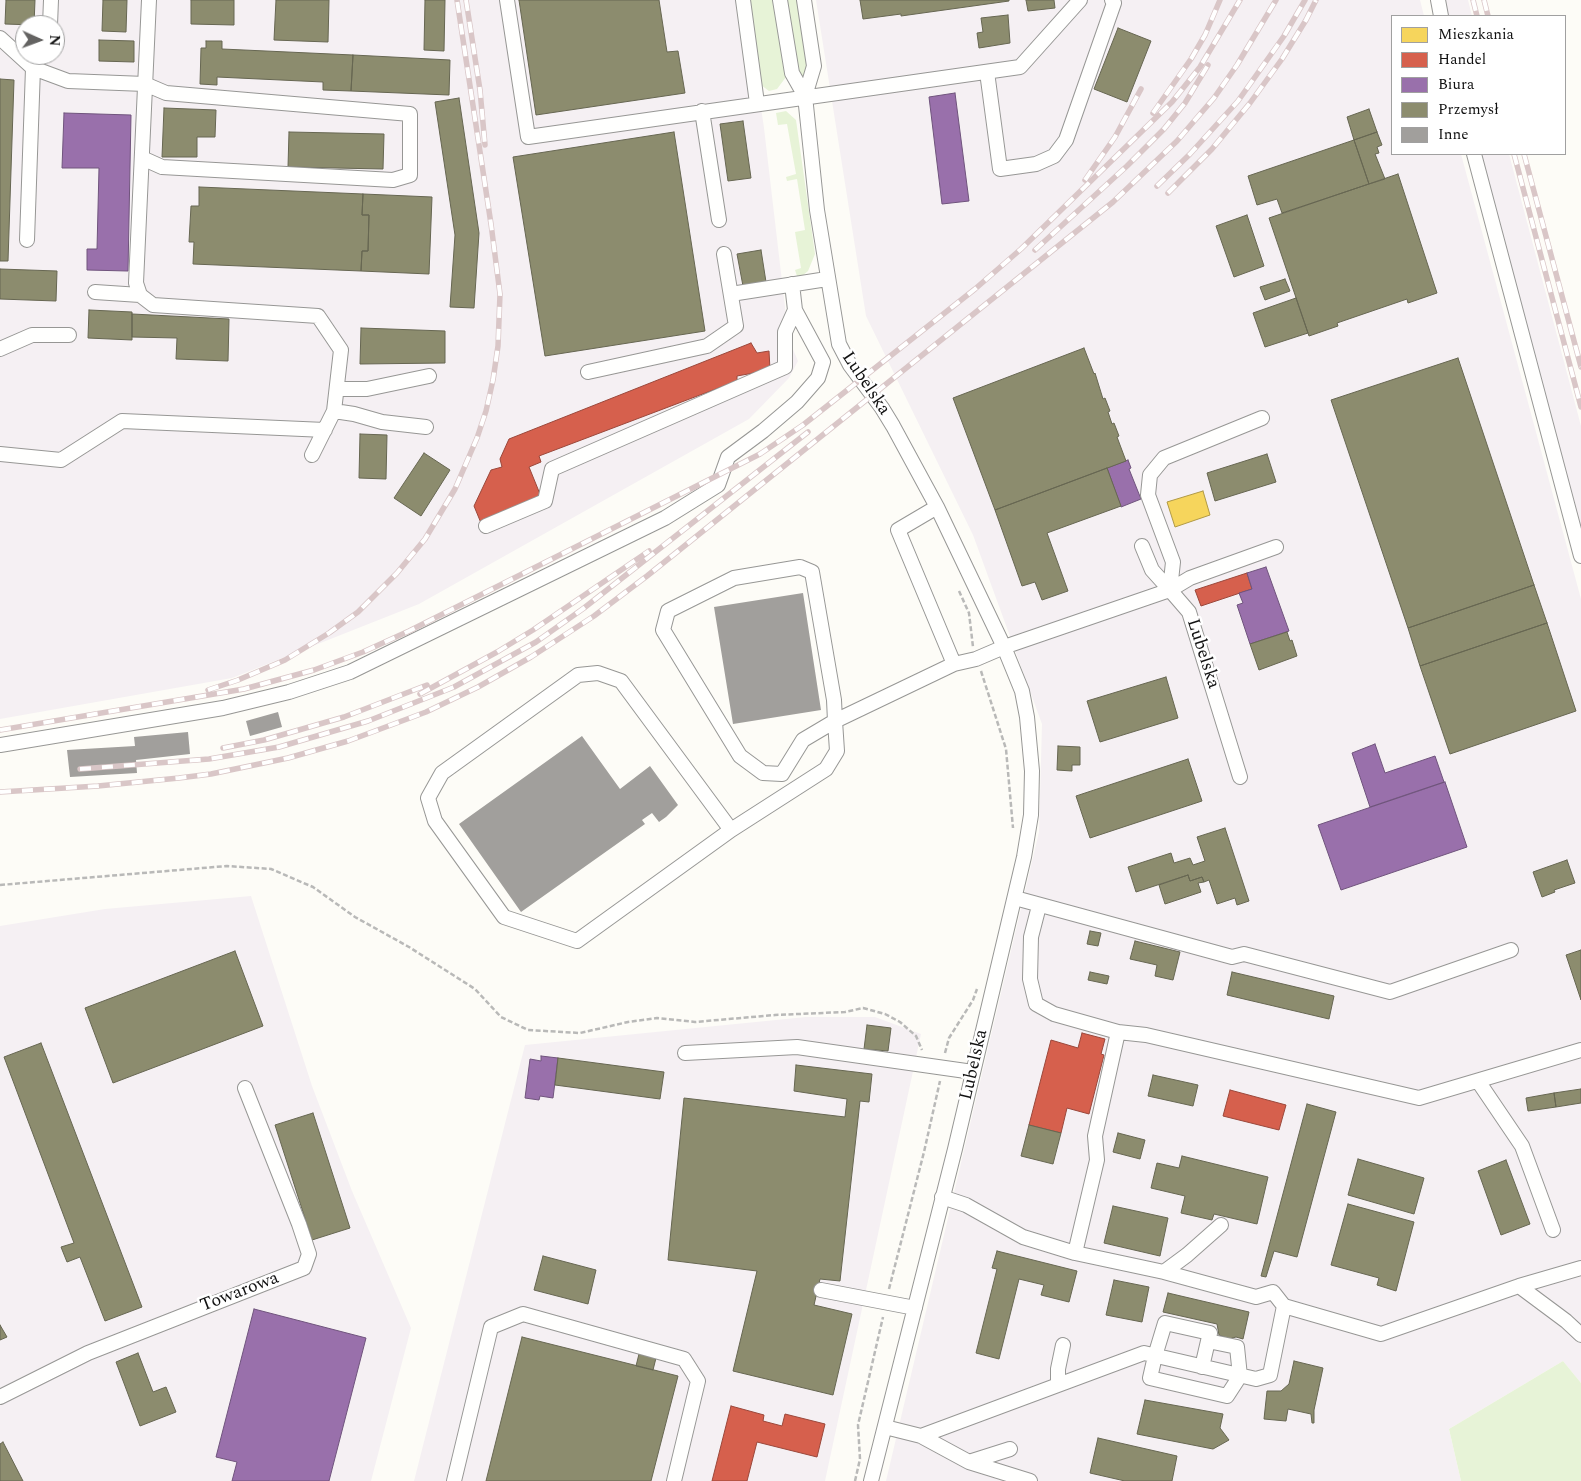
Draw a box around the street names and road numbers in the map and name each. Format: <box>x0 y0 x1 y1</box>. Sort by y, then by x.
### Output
street label: Lubelska <box>836 348 894 420</box>
street label: Lubelska <box>1181 616 1223 692</box>
street label: Lubelska <box>956 1027 994 1103</box>
street label: Towarowa <box>198 1268 282 1318</box>

